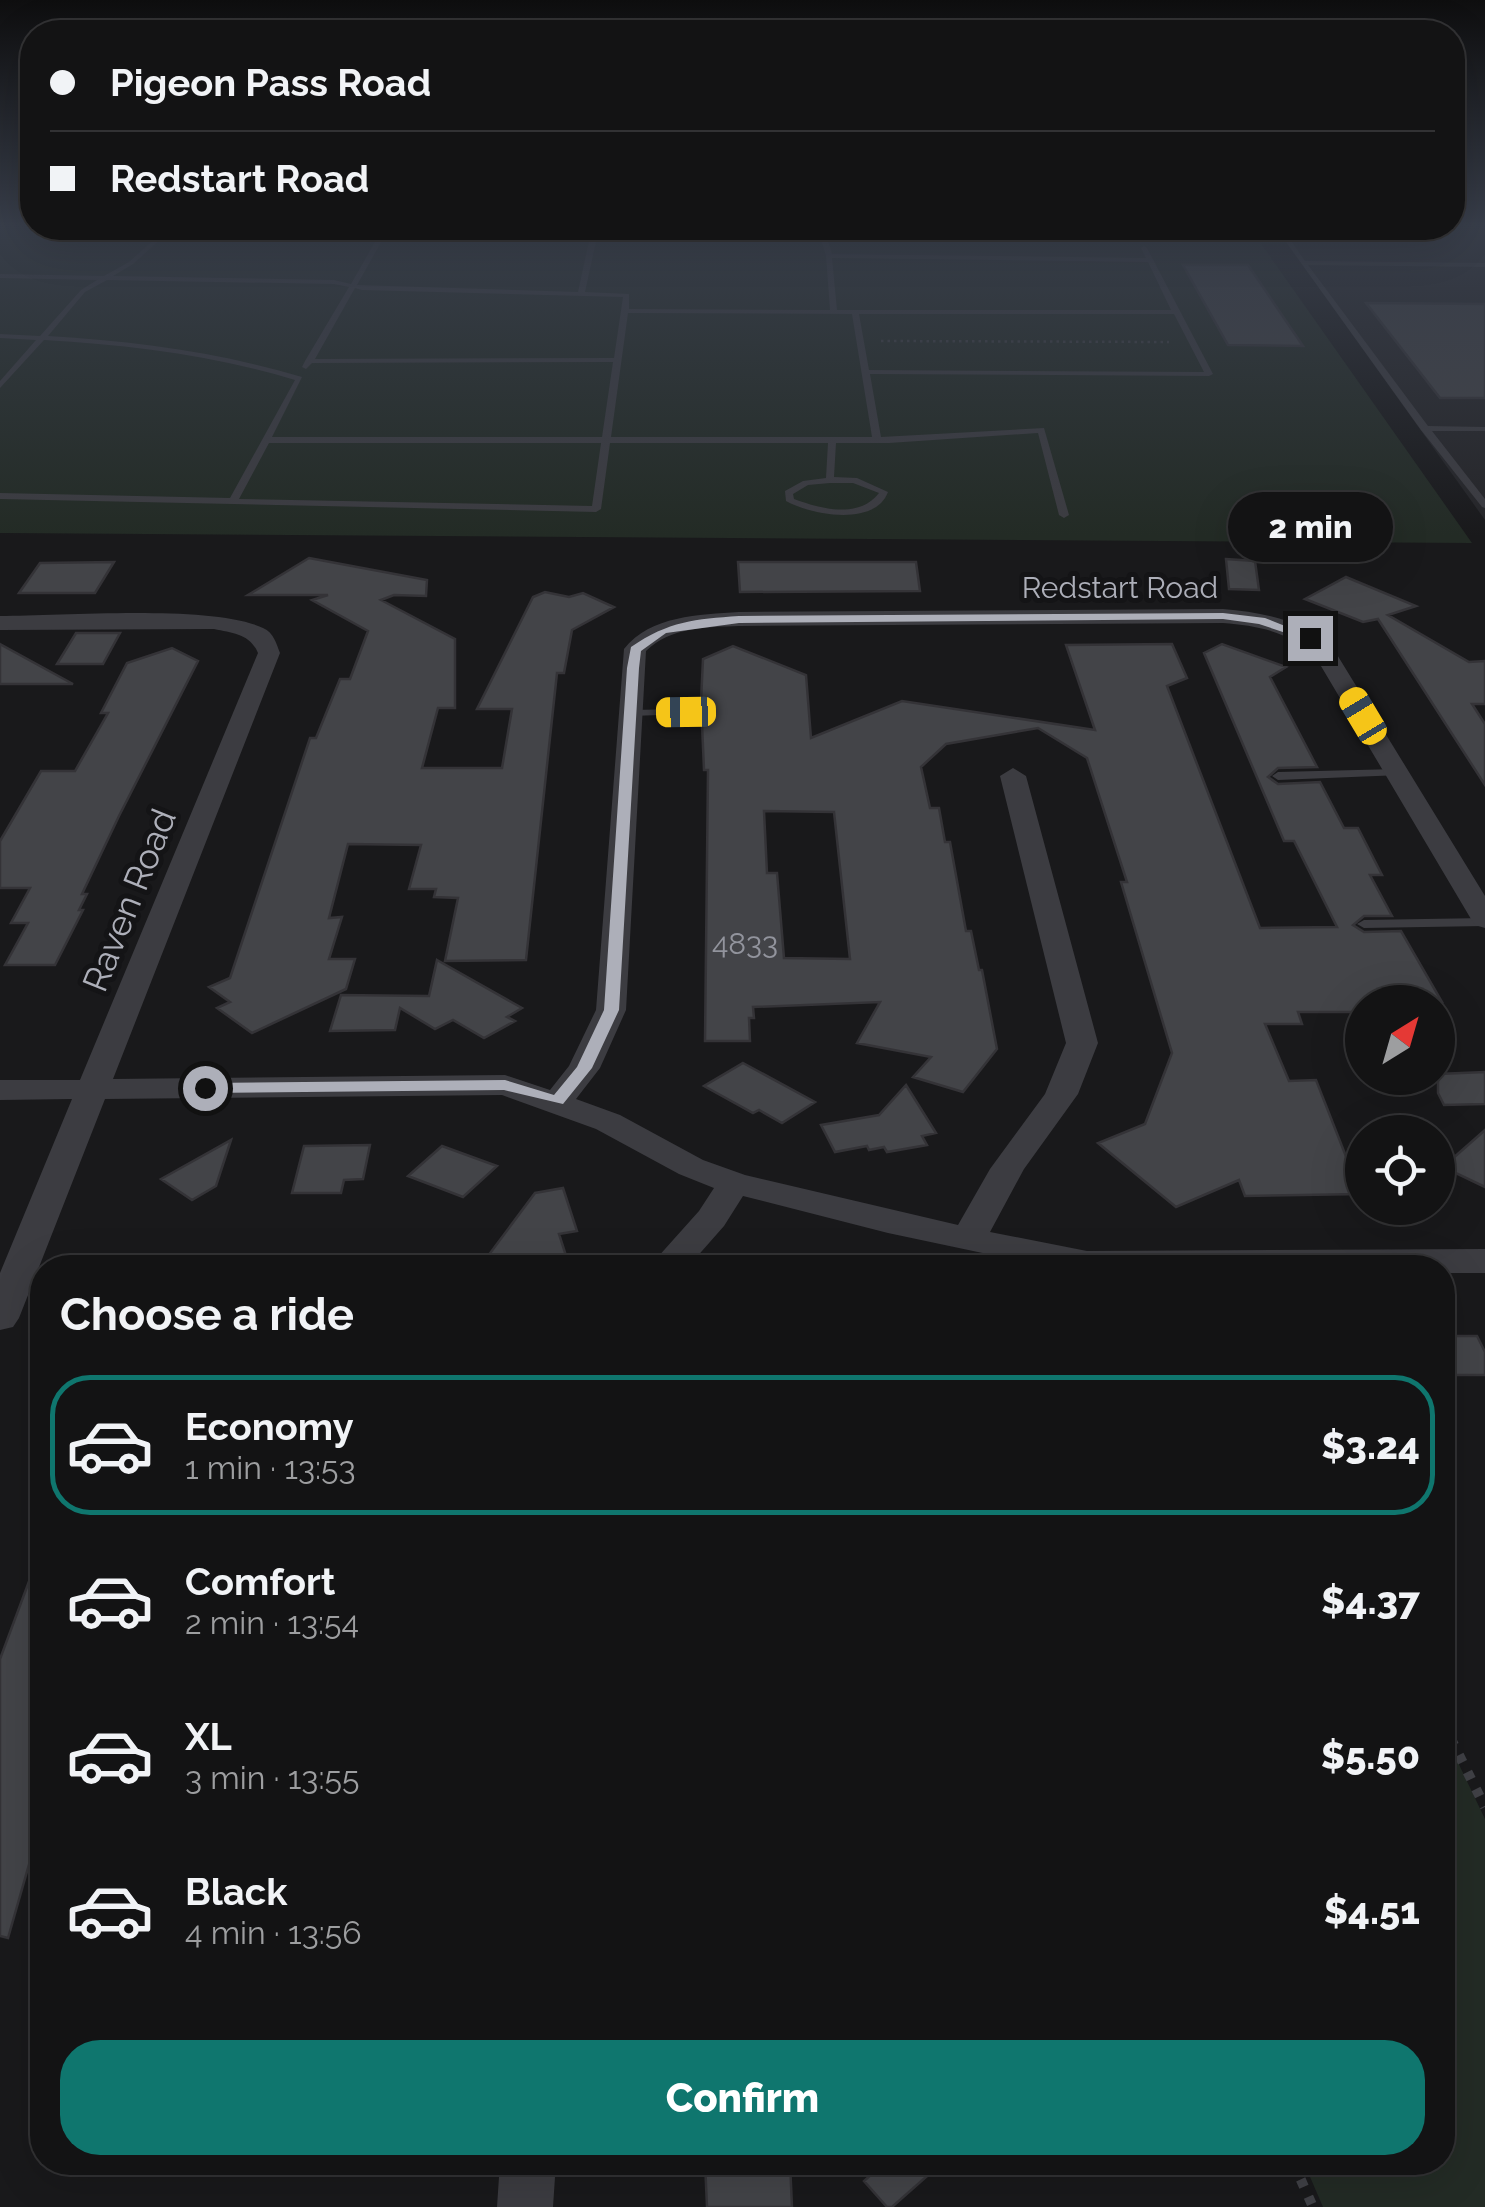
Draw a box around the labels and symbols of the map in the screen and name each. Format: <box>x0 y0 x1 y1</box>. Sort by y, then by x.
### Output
callout: 2 min <box>1228 493 1392 563</box>
street label: Redstart Road <box>1022 570 1218 605</box>
route end <box>1288 616 1333 661</box>
car <box>1335 683 1391 749</box>
car <box>656 696 716 728</box>
street label: Raven Road <box>74 803 184 997</box>
house number: 4833 <box>712 926 778 961</box>
north arrow <box>1345 985 1455 1095</box>
route start <box>183 1066 228 1111</box>

